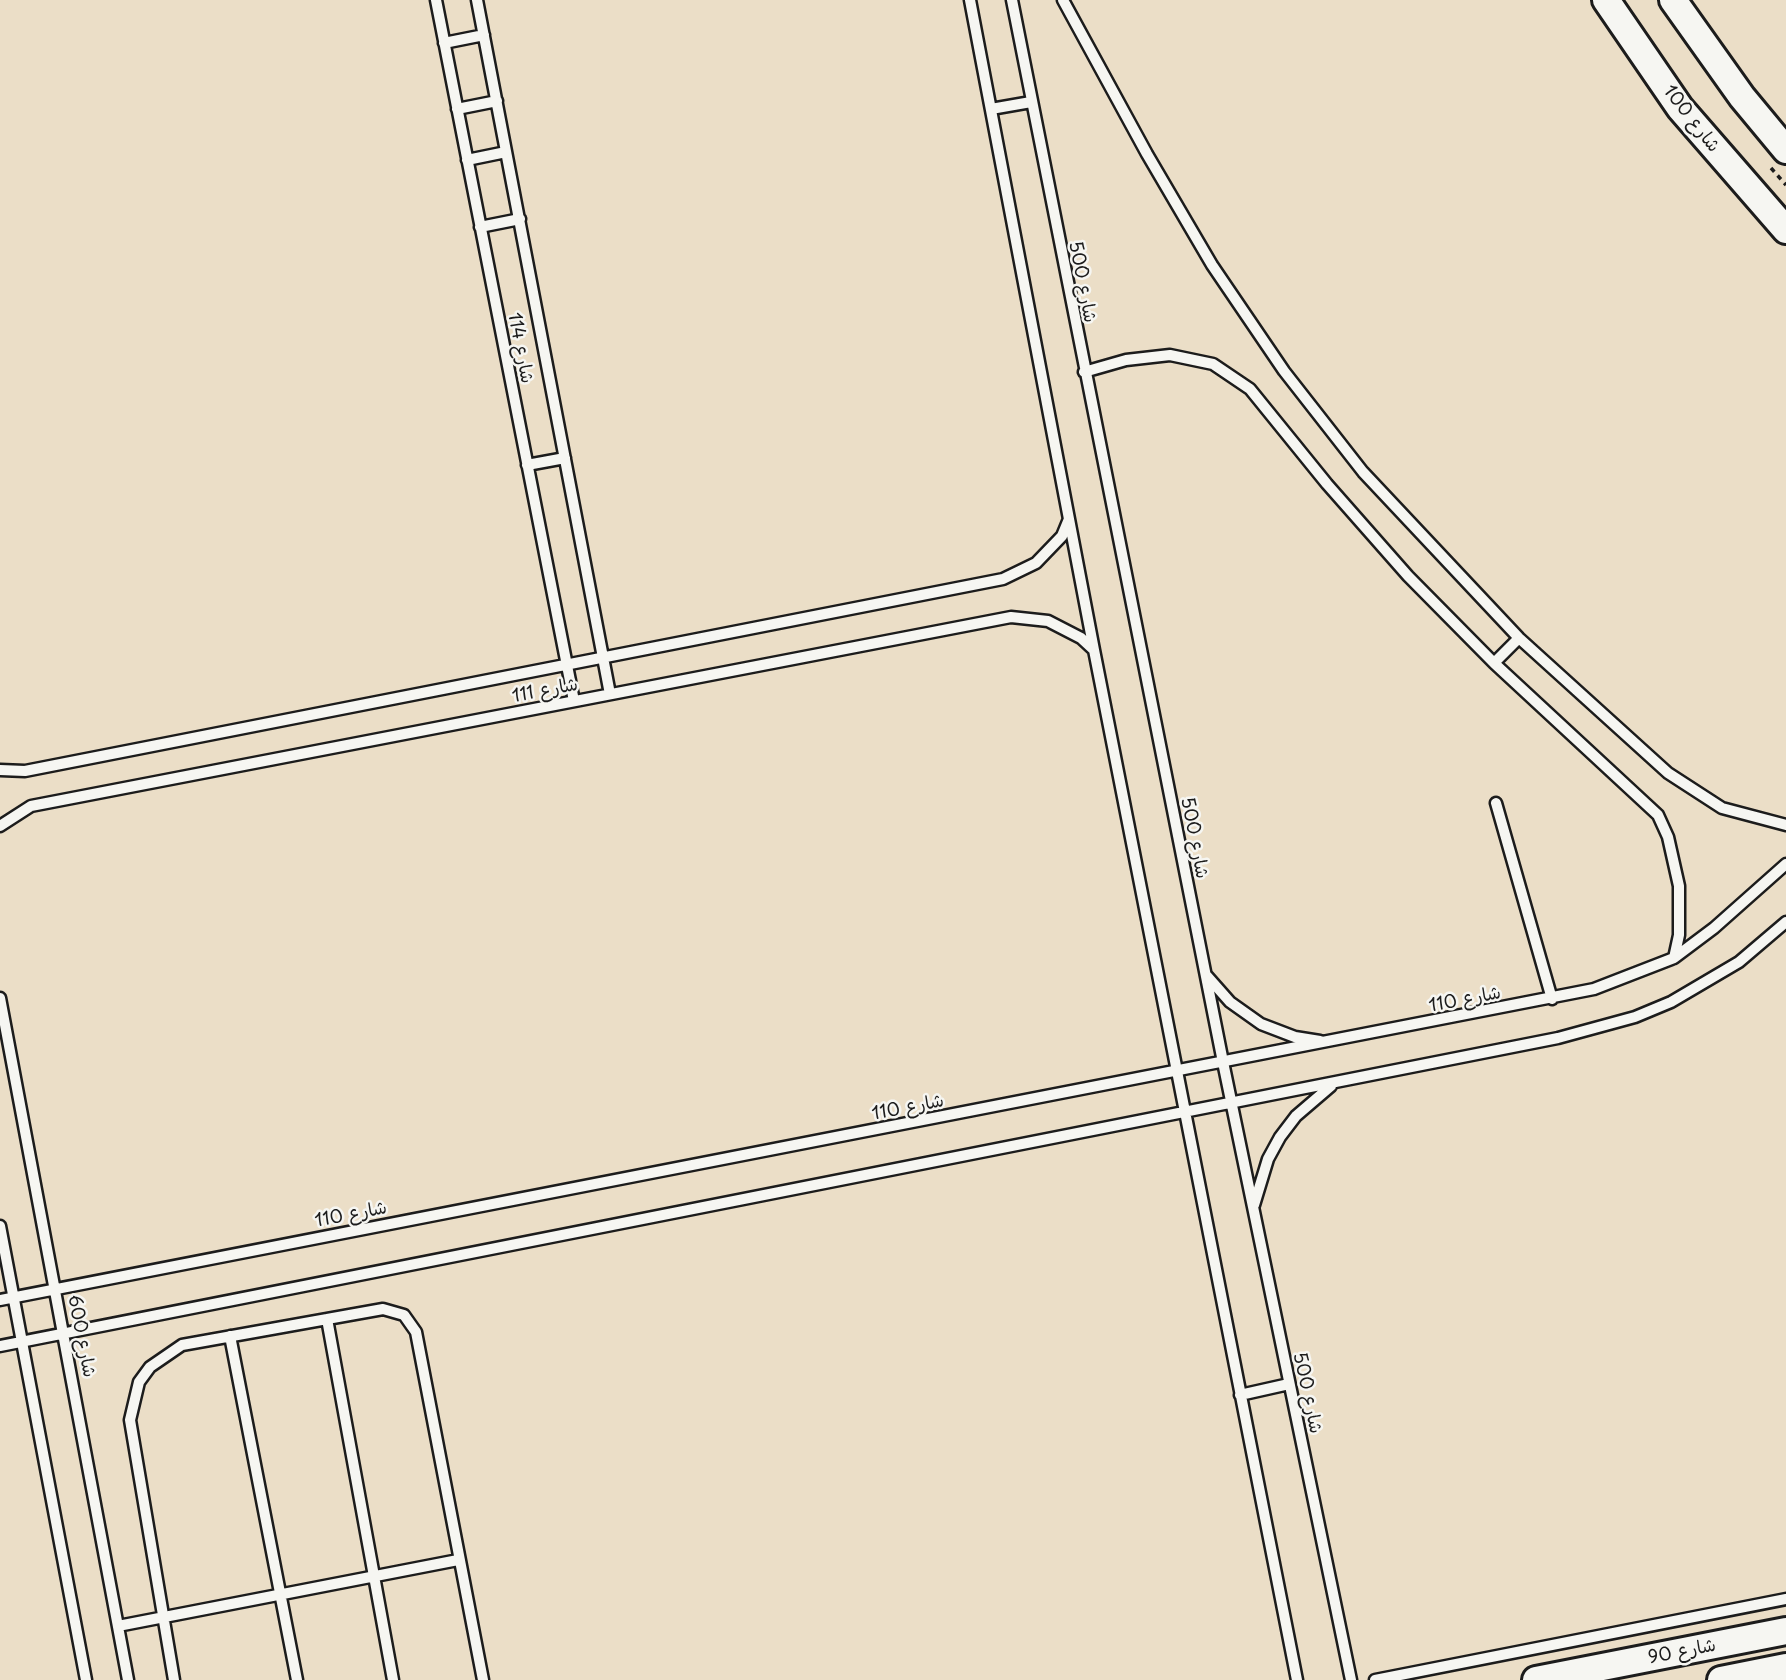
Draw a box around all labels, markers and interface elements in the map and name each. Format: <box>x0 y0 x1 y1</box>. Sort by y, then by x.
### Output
street label: شارع 100 <box>1658 81 1724 157</box>
street label: شارع 500 <box>1064 239 1100 325</box>
street label: شارع 114 <box>503 311 537 385</box>
street label: شارع 111 <box>510 674 580 708</box>
street label: شارع 500 <box>1176 795 1212 881</box>
street label: شارع 110 <box>1427 982 1503 1018</box>
street label: شارع 110 <box>870 1090 946 1126</box>
street label: شارع 110 <box>313 1197 389 1233</box>
street label: شارع 600 <box>62 1293 100 1379</box>
street label: شارع 500 <box>1288 1350 1326 1436</box>
street label: شارع 90 <box>1646 1635 1718 1669</box>

